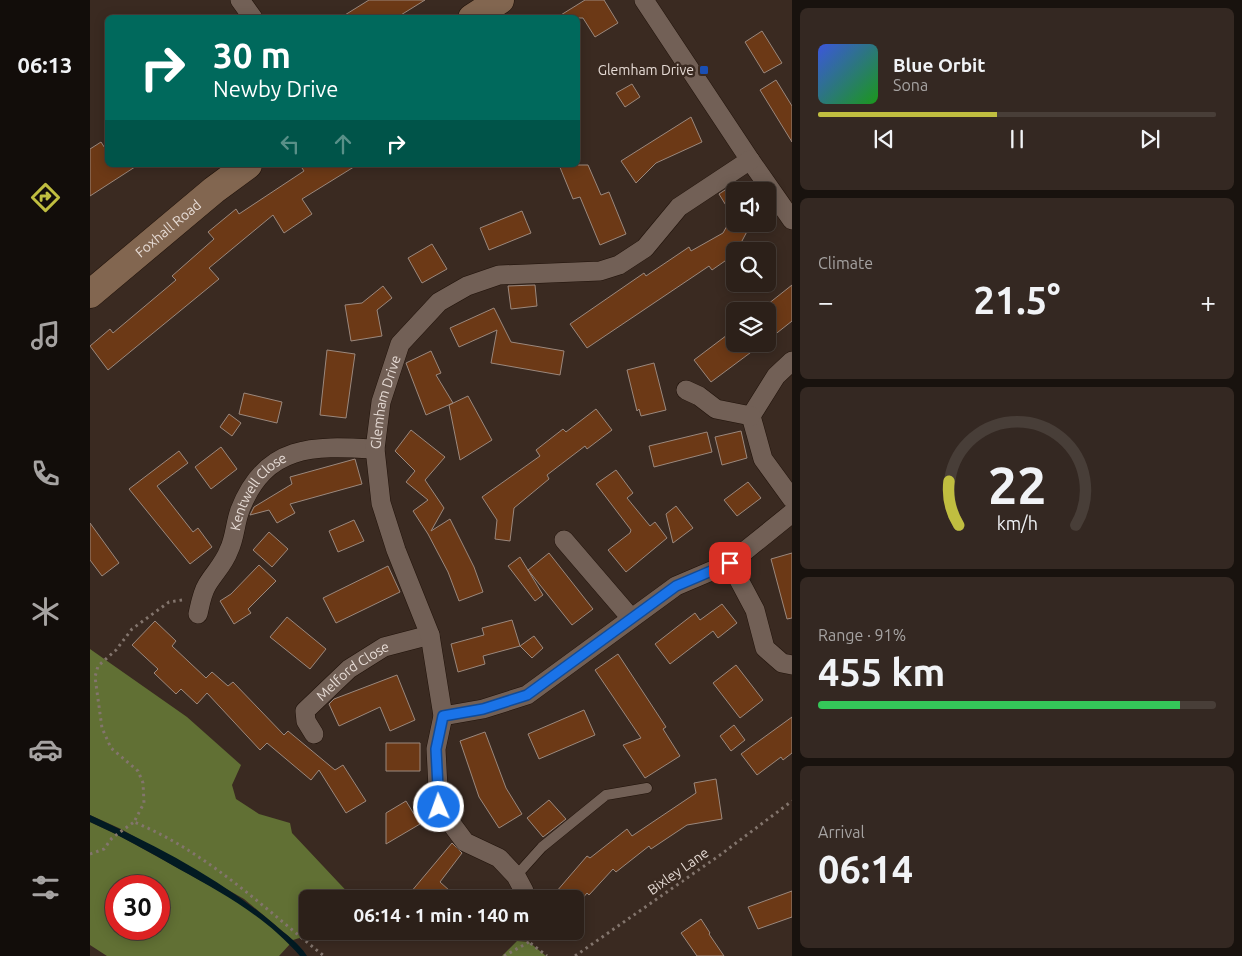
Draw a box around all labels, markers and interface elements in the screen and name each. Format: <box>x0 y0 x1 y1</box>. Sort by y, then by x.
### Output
icon: right <box>130 35 195 100</box>
text: 30 m <box>213 35 291 75</box>
text: 06:13 <box>17 52 73 77</box>
text: Blue Orbit <box>893 54 986 76</box>
place label: Glemham Drive <box>598 62 694 78</box>
marker: Glemham Drive <box>698 64 710 76</box>
text: Newby Drive <box>213 76 338 101</box>
text: Sona <box>893 76 928 94</box>
icon: previous <box>870 125 898 153</box>
icon: pause <box>1003 125 1031 153</box>
icon: next <box>1136 125 1164 153</box>
icon: left <box>276 130 304 158</box>
icon: ahead <box>329 130 357 158</box>
icon: right <box>382 130 410 158</box>
icon: directions <box>28 180 63 215</box>
map controls <box>726 182 776 352</box>
button: sound <box>726 182 776 232</box>
street label: Foxhall Road <box>132 196 204 260</box>
button: search <box>726 242 776 292</box>
text: Climate <box>818 254 873 272</box>
text: 21.5° <box>973 279 1061 321</box>
text: − <box>818 286 834 317</box>
text: + <box>1200 286 1216 317</box>
button: layers <box>726 302 776 352</box>
icon: music <box>28 318 63 353</box>
street label: Glemham Drive <box>367 353 404 450</box>
street label: Kentwell Close <box>227 449 289 532</box>
icon: phone <box>28 456 63 491</box>
text: 22 <box>988 456 1046 514</box>
text: km/h <box>996 513 1038 533</box>
pin <box>709 542 751 584</box>
icon: arrive <box>716 549 744 577</box>
icon: climate <box>28 594 63 629</box>
text: Range · 91% <box>818 626 906 644</box>
street label: Melford Close <box>313 638 390 704</box>
text: 455 km <box>818 651 945 693</box>
icon: car <box>28 732 63 767</box>
position arrow <box>412 780 464 832</box>
text: Arrival <box>818 823 865 841</box>
street label: Bixley Lane <box>644 844 712 898</box>
text: 06:14 <box>818 848 913 890</box>
icon: filters <box>28 870 63 905</box>
speed limit sign: 30 <box>105 875 170 940</box>
text: 06:14 · 1 min · 140 m <box>354 904 529 926</box>

